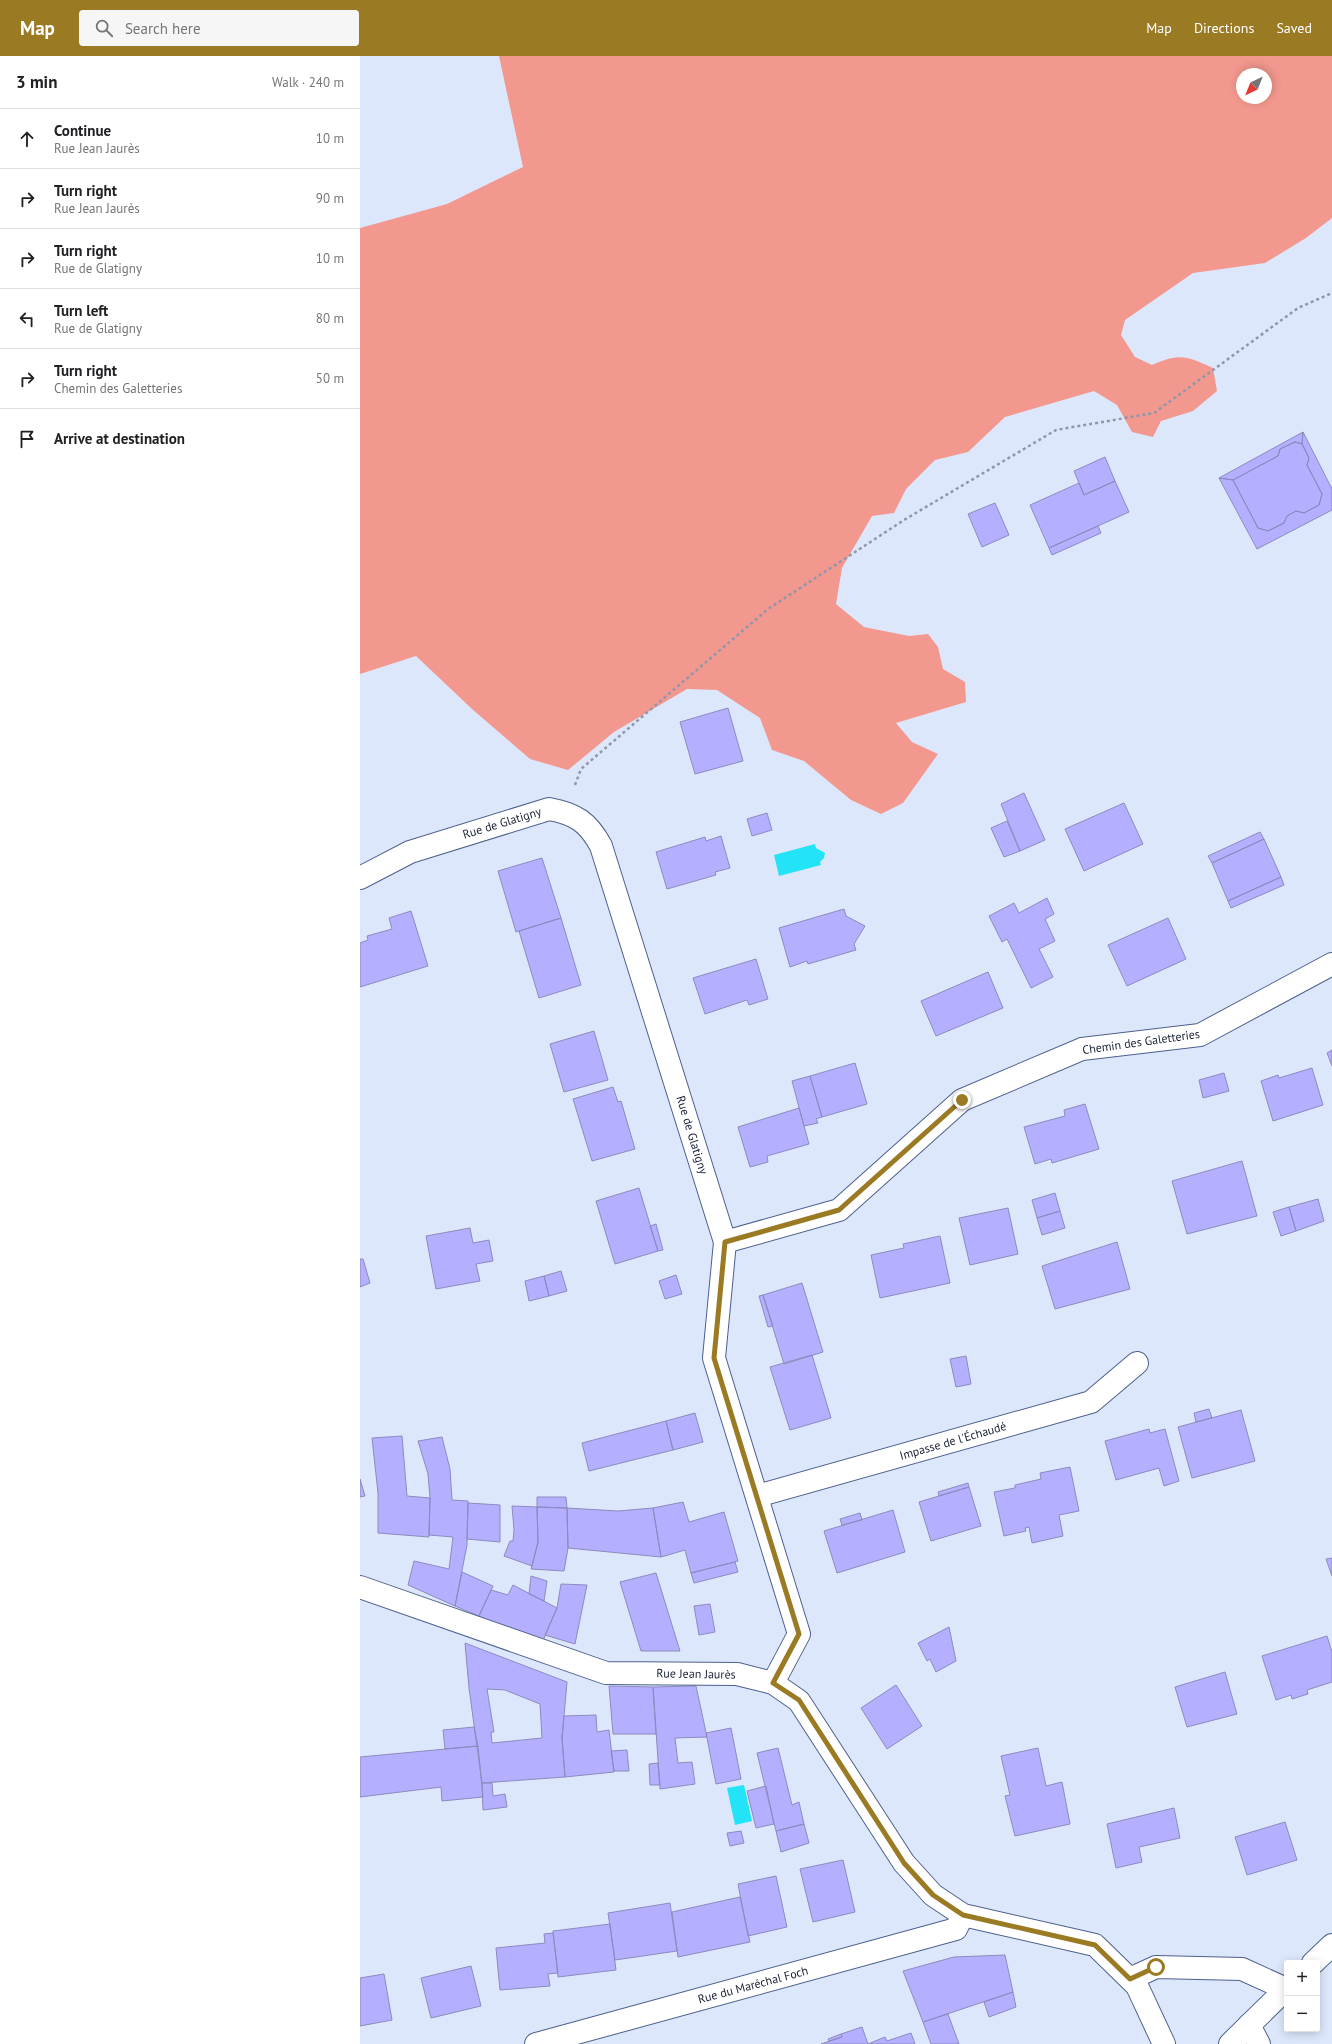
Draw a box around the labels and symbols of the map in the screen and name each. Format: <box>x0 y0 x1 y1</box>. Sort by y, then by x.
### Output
north arrow <box>1236 68 1272 104</box>
street label: Rue de Glatigny <box>461 803 543 842</box>
street label: Chemin des Galetteries <box>1081 1026 1201 1057</box>
route end <box>953 1091 971 1109</box>
street label: Rue de Glatigny <box>673 1094 712 1176</box>
street label: Impasse de l'Échaudé <box>898 1418 1008 1463</box>
street label: Rue Jean Jaurès <box>656 1665 736 1682</box>
route start <box>1147 1958 1165 1976</box>
street label: Rue du Maréchal Foch <box>696 1963 810 2006</box>

